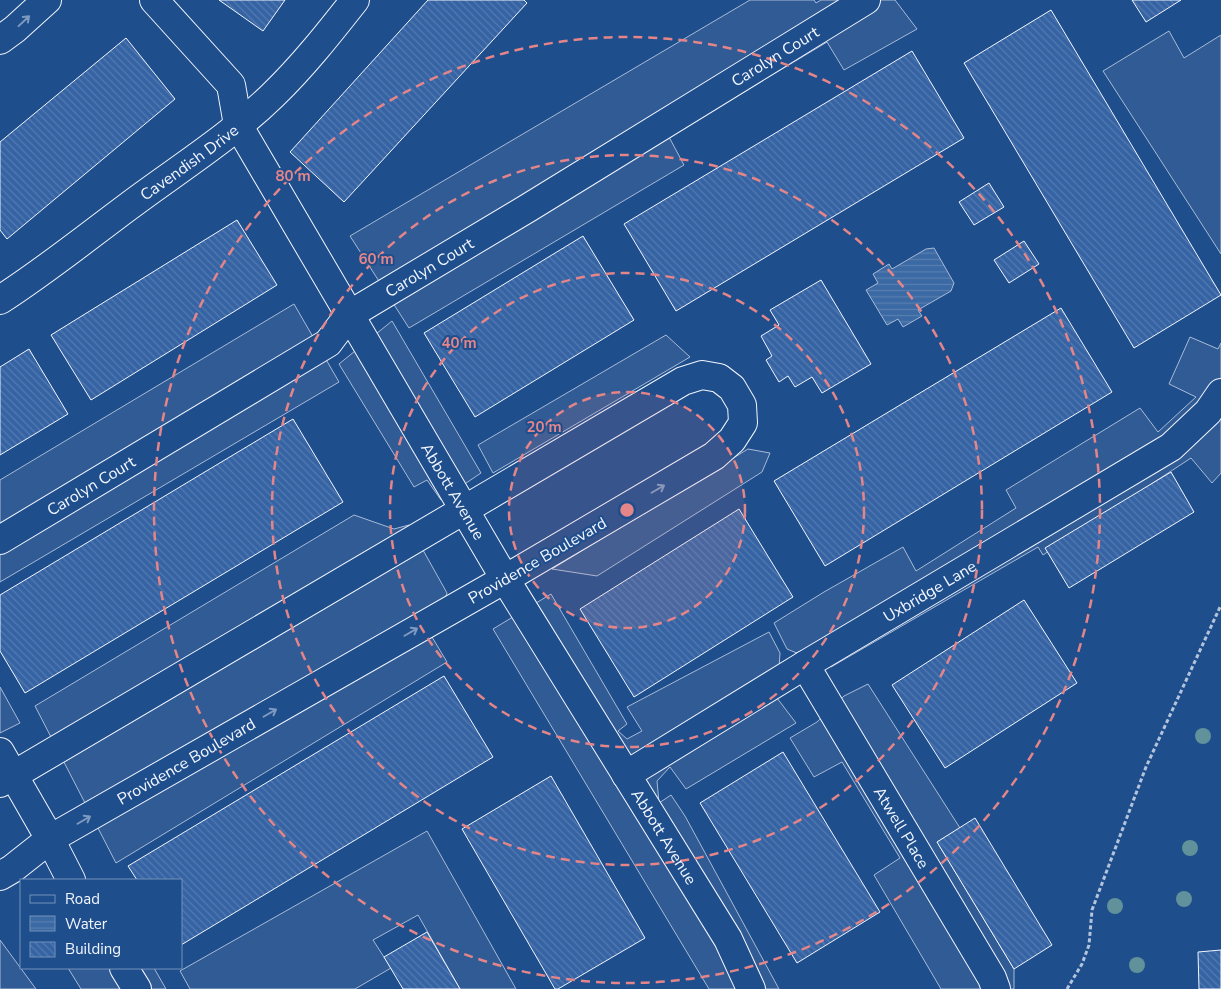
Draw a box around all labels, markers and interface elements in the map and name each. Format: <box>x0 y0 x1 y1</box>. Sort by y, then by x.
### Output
one-way arrow <box>18 15 31 27</box>
street label: Carolyn Court <box>727 21 824 92</box>
street label: Cavendish Drive <box>136 120 243 206</box>
text: 80 m <box>275 166 311 186</box>
street label: Carolyn Court <box>381 233 478 303</box>
text: 60 m <box>358 249 394 269</box>
text: 40 m <box>441 333 477 353</box>
text: 20 m <box>526 417 562 437</box>
street label: Abbott Avenue <box>415 439 489 544</box>
street label: Carolyn Court <box>43 451 140 521</box>
one-way arrow <box>650 484 665 494</box>
centre of rings <box>618 501 636 519</box>
street label: Providence Boulevard <box>464 512 611 609</box>
street label: Uxbridge Lane <box>879 555 981 628</box>
one-way arrow <box>404 627 418 637</box>
one-way arrow <box>263 708 278 718</box>
street label: Providence Boulevard <box>113 713 260 810</box>
street label: Atwell Place <box>868 783 934 873</box>
street label: Abbott Avenue <box>626 785 702 889</box>
one-way arrow <box>76 814 90 824</box>
legend <box>20 879 182 969</box>
text: Road <box>65 889 100 909</box>
text: Water <box>65 914 108 934</box>
text: Building <box>65 939 121 959</box>

